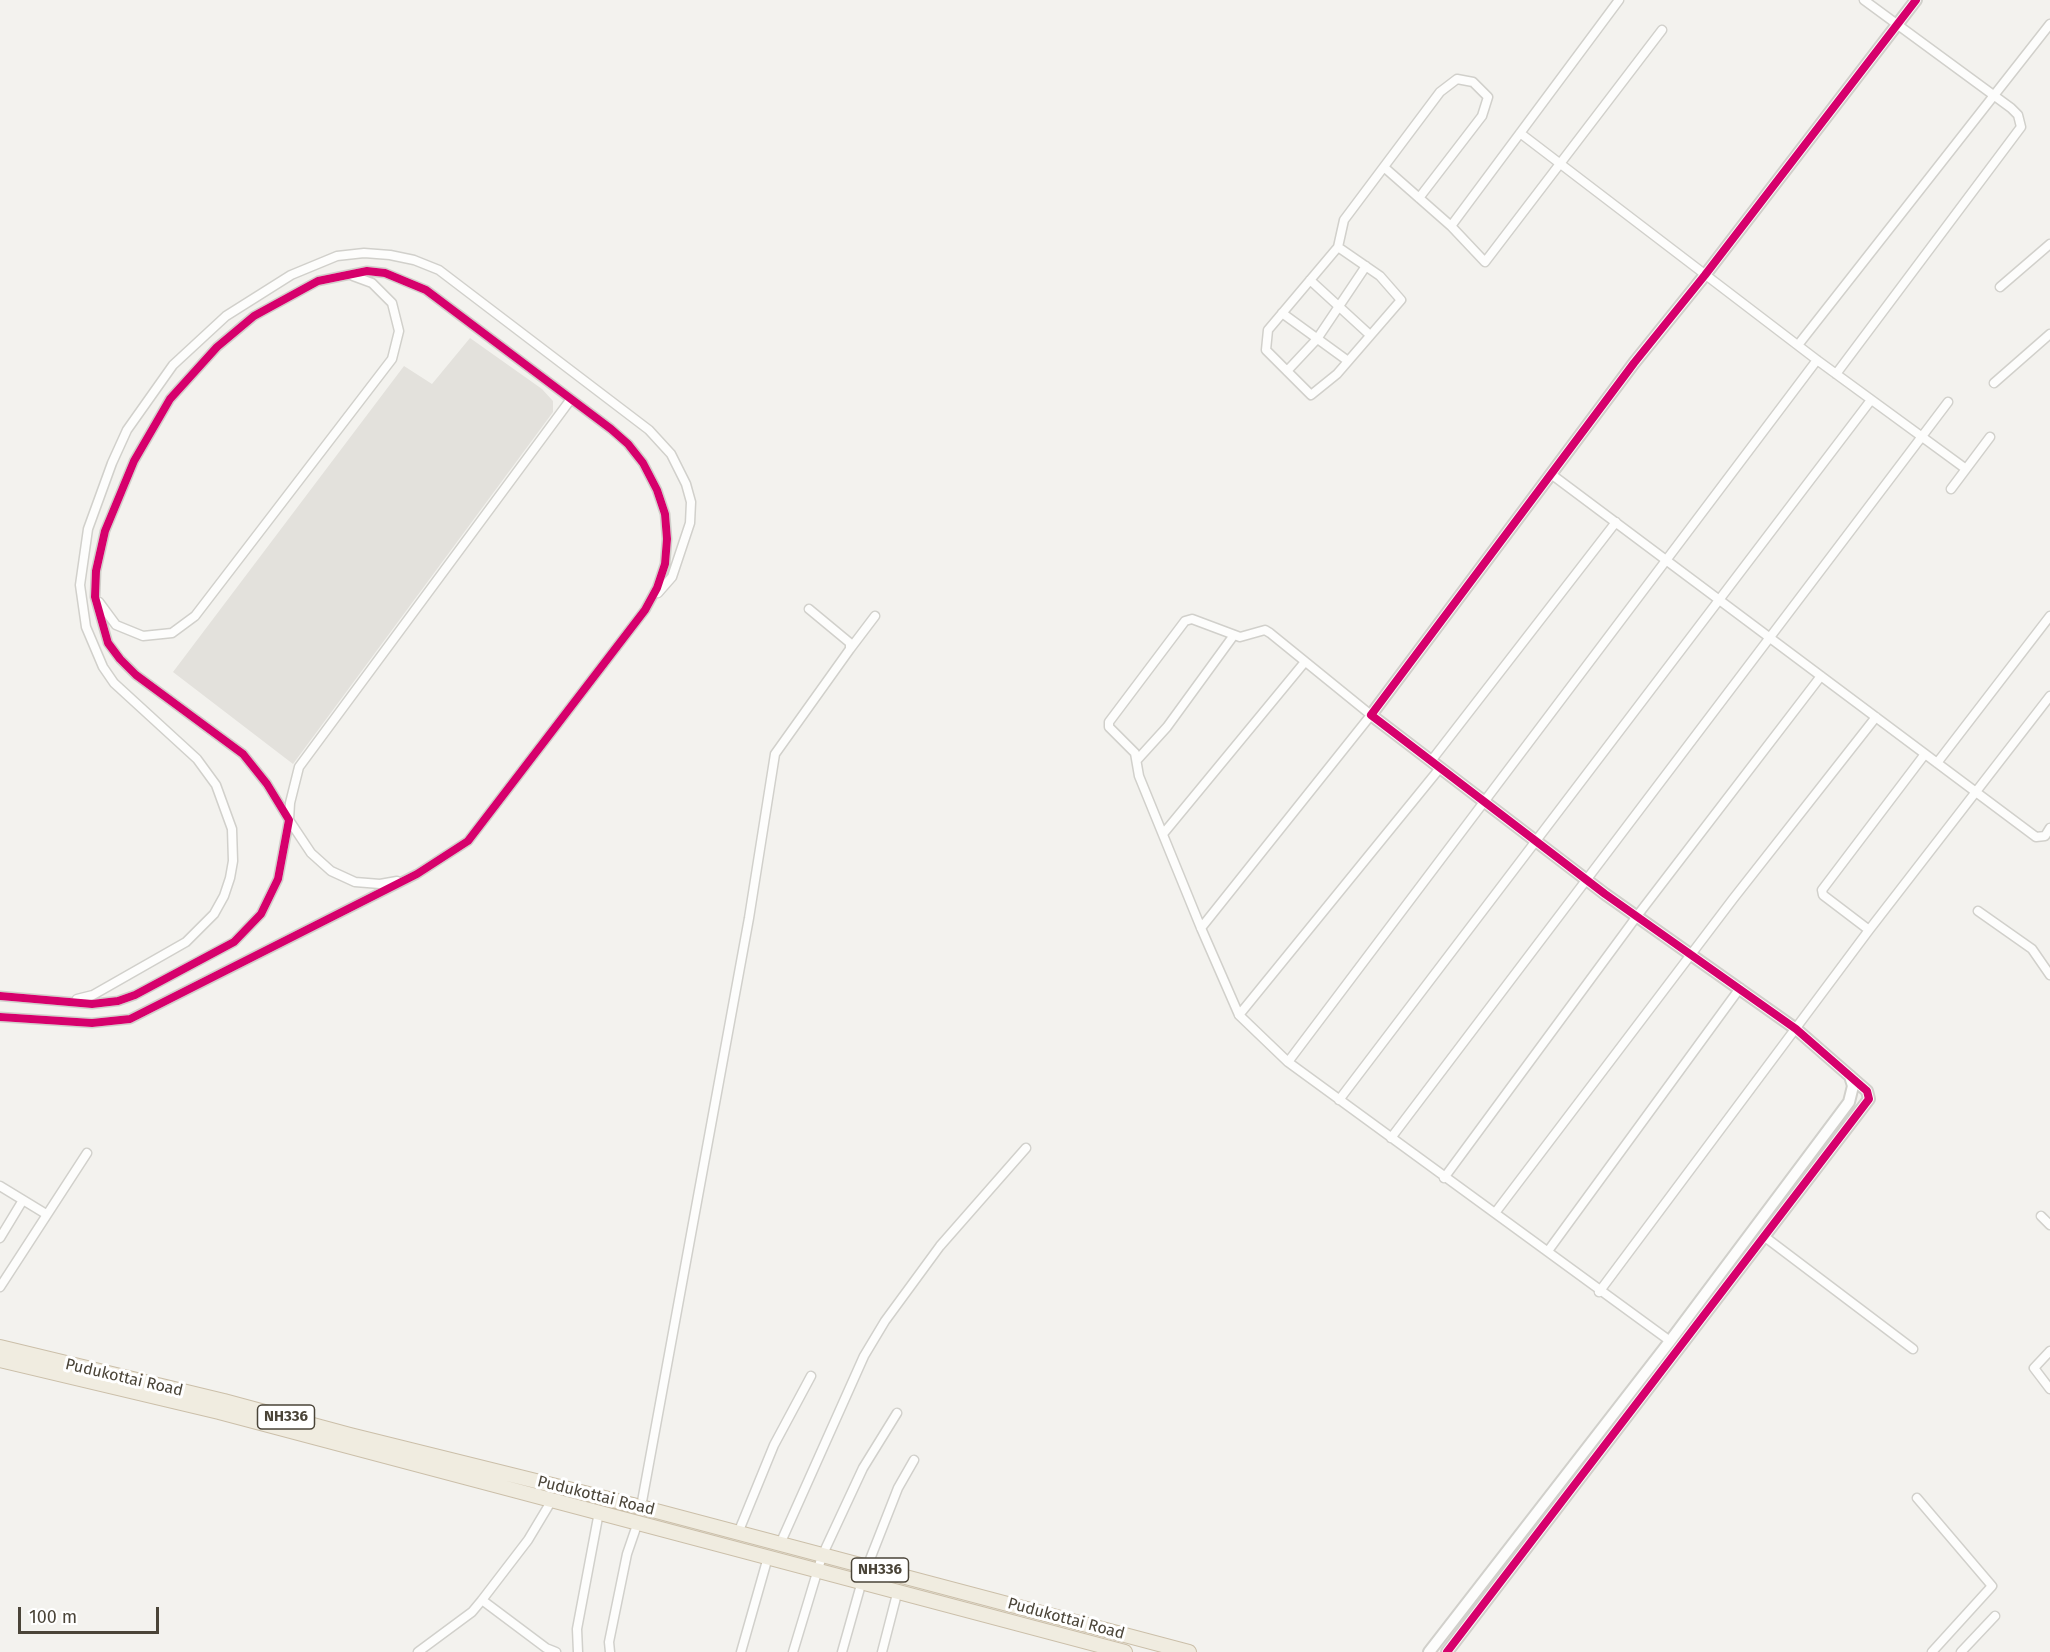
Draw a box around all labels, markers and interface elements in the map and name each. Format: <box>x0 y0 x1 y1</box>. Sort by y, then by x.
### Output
street label: Pudukottai Road <box>63 1355 185 1401</box>
road number: NH336 <box>258 1405 314 1429</box>
street label: Pudukottai Road <box>535 1472 657 1520</box>
road number: NH336 <box>852 1558 908 1582</box>
street label: Pudukottai Road <box>1005 1594 1127 1644</box>
scale bar <box>21 1595 162 1633</box>
text: 100 m <box>29 1606 77 1628</box>

